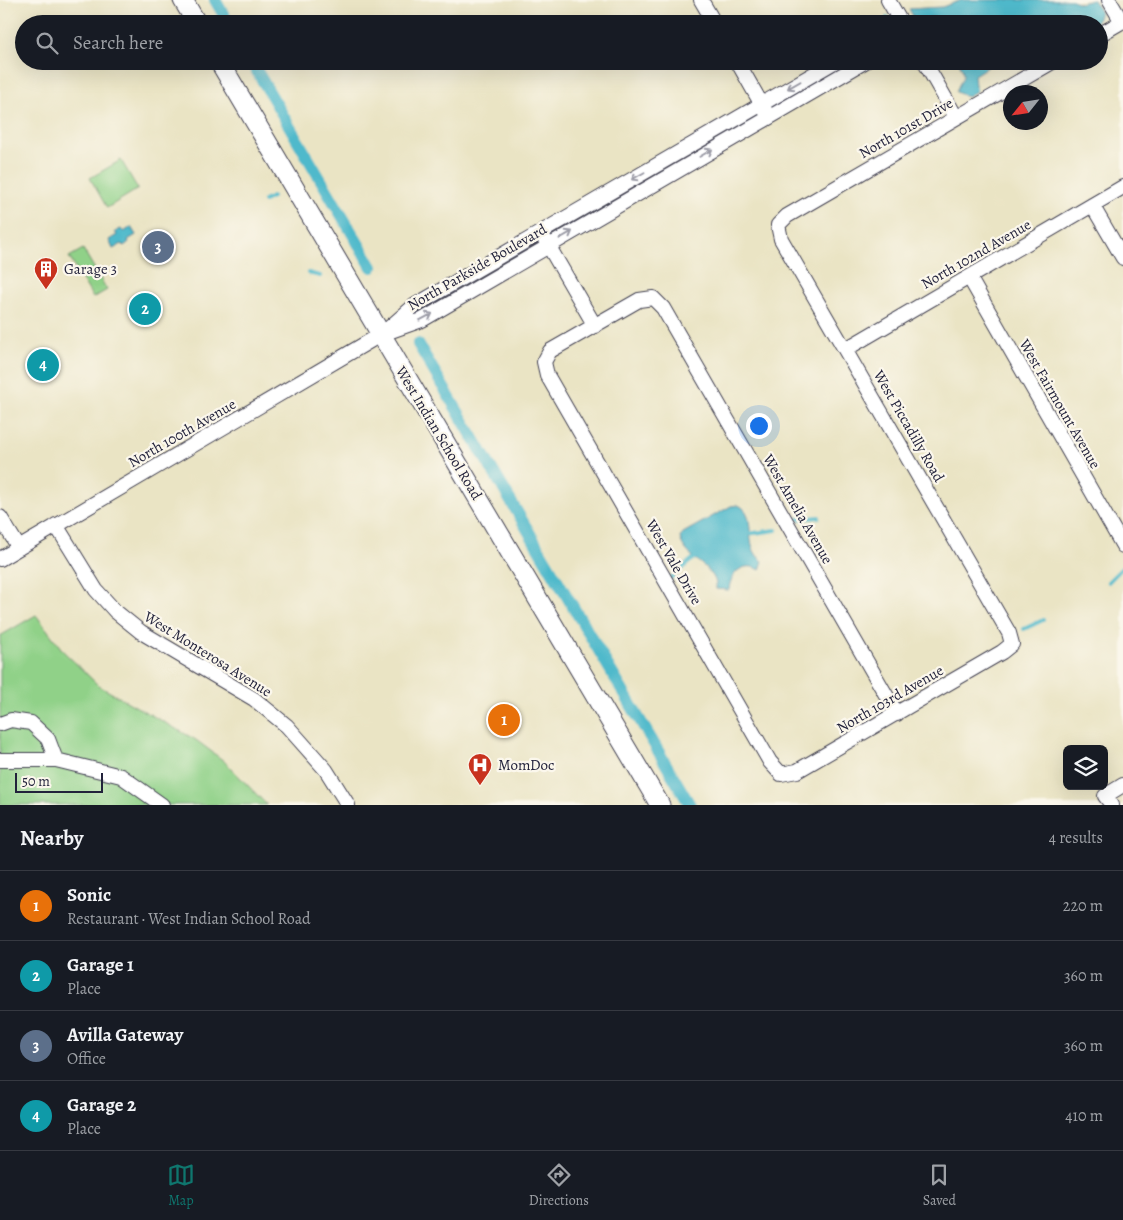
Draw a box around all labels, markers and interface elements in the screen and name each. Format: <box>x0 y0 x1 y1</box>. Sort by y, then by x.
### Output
search box <box>15 15 1108 70</box>
icon: search <box>33 29 61 57</box>
text: Search here <box>73 30 163 56</box>
one-way arrow <box>787 81 801 91</box>
north arrow <box>1003 85 1048 130</box>
street label: North 101st Drive <box>855 93 957 163</box>
one-way arrow <box>699 148 713 158</box>
one-way arrow <box>631 171 645 181</box>
street label: North 102nd Avenue <box>917 214 1035 294</box>
street label: North Parkside Boulevard <box>404 218 551 315</box>
pin: 3 <box>142 228 174 266</box>
one-way arrow <box>558 230 573 239</box>
building icon: Garage 3 <box>33 256 59 290</box>
place label: Garage 3 <box>64 259 117 279</box>
pin: 2 <box>129 290 161 328</box>
one-way arrow <box>418 312 433 322</box>
street label: West Fairmount Avenue <box>1014 335 1105 473</box>
pin: 4 <box>27 346 59 384</box>
street label: West Indian School Road <box>391 362 487 504</box>
street label: West Piccadilly Road <box>868 366 950 486</box>
street label: North 100th Avenue <box>124 394 240 472</box>
your location <box>746 413 772 439</box>
street label: West Amelia Avenue <box>758 450 838 568</box>
street label: West Vale Drive <box>641 515 707 609</box>
street label: West Monterosa Avenue <box>140 606 276 702</box>
street label: North 103rd Avenue <box>833 660 947 738</box>
pin: 1 <box>488 701 520 739</box>
map controls <box>1063 745 1108 790</box>
button: layers <box>1063 745 1108 790</box>
hospital icon: MomDoc <box>467 752 493 786</box>
place label: MomDoc <box>498 755 554 775</box>
scale bar <box>15 770 102 793</box>
text: 50 m <box>22 772 50 791</box>
text: Nearby <box>20 824 83 852</box>
text: 4 results <box>1049 827 1103 849</box>
text: Sonic <box>67 882 111 908</box>
text: 1 <box>33 895 39 917</box>
text: 220 m <box>1063 895 1103 917</box>
text: Restaurant · West Indian School Road <box>67 908 311 930</box>
text: Garage 1 <box>67 952 134 978</box>
text: 2 <box>32 965 40 987</box>
text: 360 m <box>1064 965 1103 987</box>
text: Place <box>67 978 101 1000</box>
text: Avilla Gateway <box>67 1022 183 1048</box>
text: 3 <box>33 1035 39 1057</box>
text: 360 m <box>1064 1035 1103 1057</box>
text: Office <box>67 1048 106 1070</box>
text: Garage 2 <box>67 1092 136 1118</box>
text: 4 <box>32 1105 40 1127</box>
text: 410 m <box>1065 1105 1103 1127</box>
text: Place <box>67 1118 101 1140</box>
tab: Map <box>167 1161 195 1210</box>
tab: Directions <box>529 1161 589 1210</box>
tab: Saved <box>923 1161 956 1210</box>

